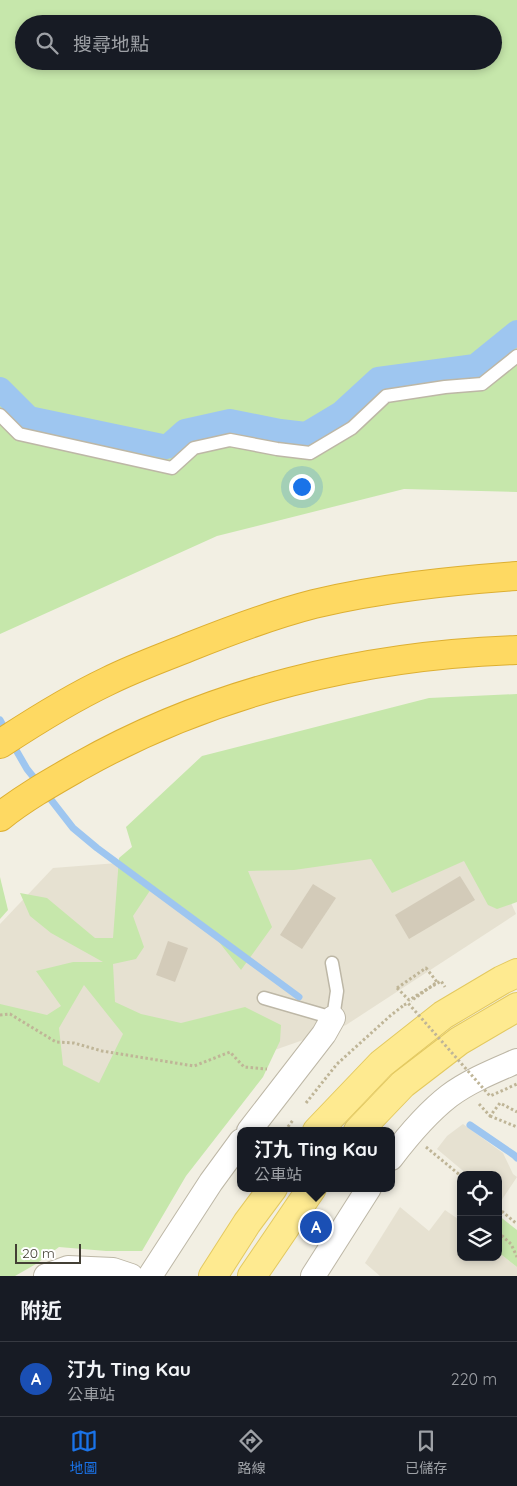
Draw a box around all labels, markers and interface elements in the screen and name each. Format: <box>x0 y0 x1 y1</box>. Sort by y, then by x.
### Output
search box <box>15 15 502 70</box>
icon: search <box>33 29 61 57</box>
text: 搜尋地點 <box>73 32 149 56</box>
your location <box>289 474 315 500</box>
popup <box>237 1127 395 1192</box>
text: 汀九 Ting Kau <box>254 1137 378 1161</box>
text: 公車站 <box>254 1164 302 1184</box>
map controls <box>457 1171 502 1261</box>
button: locate <box>457 1171 502 1216</box>
pin: A <box>300 1208 332 1246</box>
button: layers <box>457 1216 502 1261</box>
scale bar <box>15 1241 81 1264</box>
text: 20 m <box>22 1244 55 1262</box>
text: 附近 <box>20 1297 62 1323</box>
text: 汀九 Ting Kau <box>67 1357 191 1381</box>
text: A <box>31 1369 41 1389</box>
text: 220 m <box>451 1369 497 1389</box>
text: 公車站 <box>67 1384 115 1404</box>
tab: 地圖 <box>70 1427 98 1477</box>
tab: 路線 <box>237 1427 265 1477</box>
tab: 已儲存 <box>405 1427 447 1477</box>

